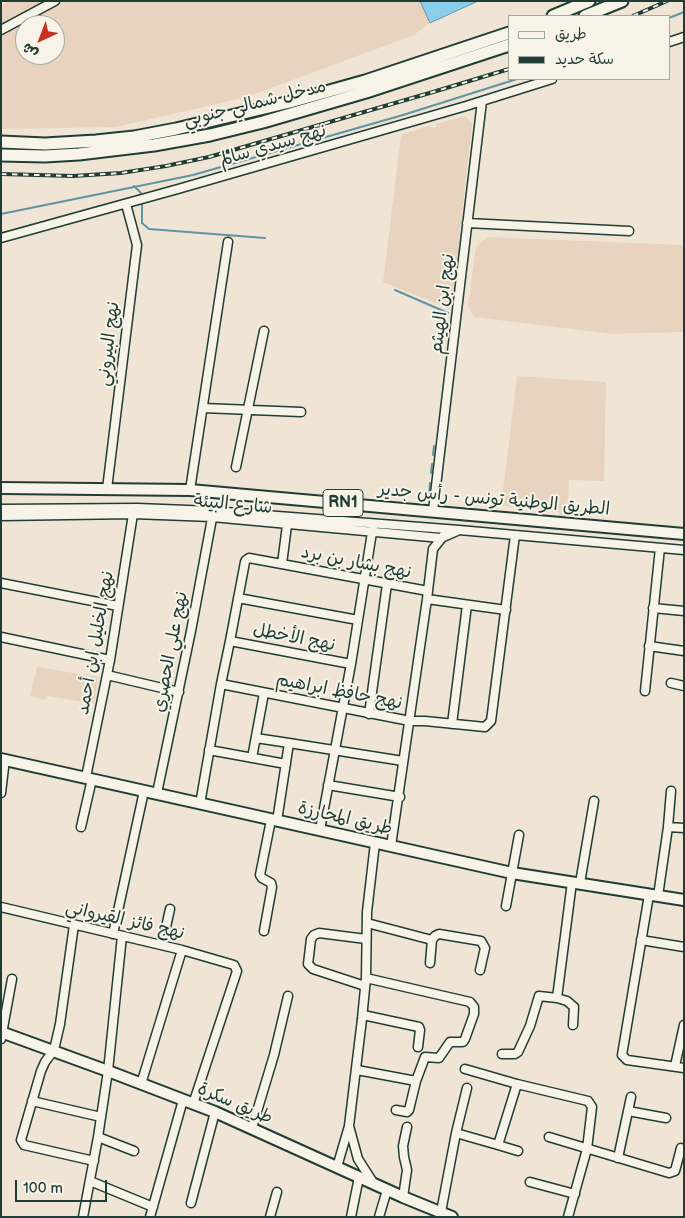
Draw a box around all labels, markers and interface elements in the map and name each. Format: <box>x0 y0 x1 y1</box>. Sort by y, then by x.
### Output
north arrow <box>15 15 65 65</box>
legend <box>508 15 670 80</box>
text: طريق <box>555 25 587 44</box>
text: ش <box>19 39 42 62</box>
text: سكة حديد <box>555 50 614 69</box>
street label: مدخل شمالي جنوبي <box>182 76 328 132</box>
street label: نهج سيدي سالم <box>217 120 329 172</box>
street label: نهج ابن الهيثم <box>426 252 460 356</box>
street label: نهج البيروني <box>93 300 125 388</box>
street label: الطريق الوطنية تونس - رأس جدير <box>377 479 611 521</box>
road number: RN1 <box>323 489 363 516</box>
street label: شارع البيئة <box>193 491 273 519</box>
street label: نهج بشار بن برد <box>299 542 413 584</box>
street label: نهج الخليل ابن أحمد <box>73 569 119 717</box>
street label: نهج علي الحصري <box>149 590 193 714</box>
street label: نهج الأخطل <box>251 619 337 657</box>
street label: نهج حافظ ابراهيم <box>274 669 404 715</box>
street label: طريق المحارزة <box>296 798 394 840</box>
street label: نهج فائز القيرواني <box>63 897 187 945</box>
street label: طريق سكرة <box>194 1078 276 1130</box>
scale bar <box>18 1170 110 1202</box>
text: 100 m <box>23 1179 63 1198</box>

